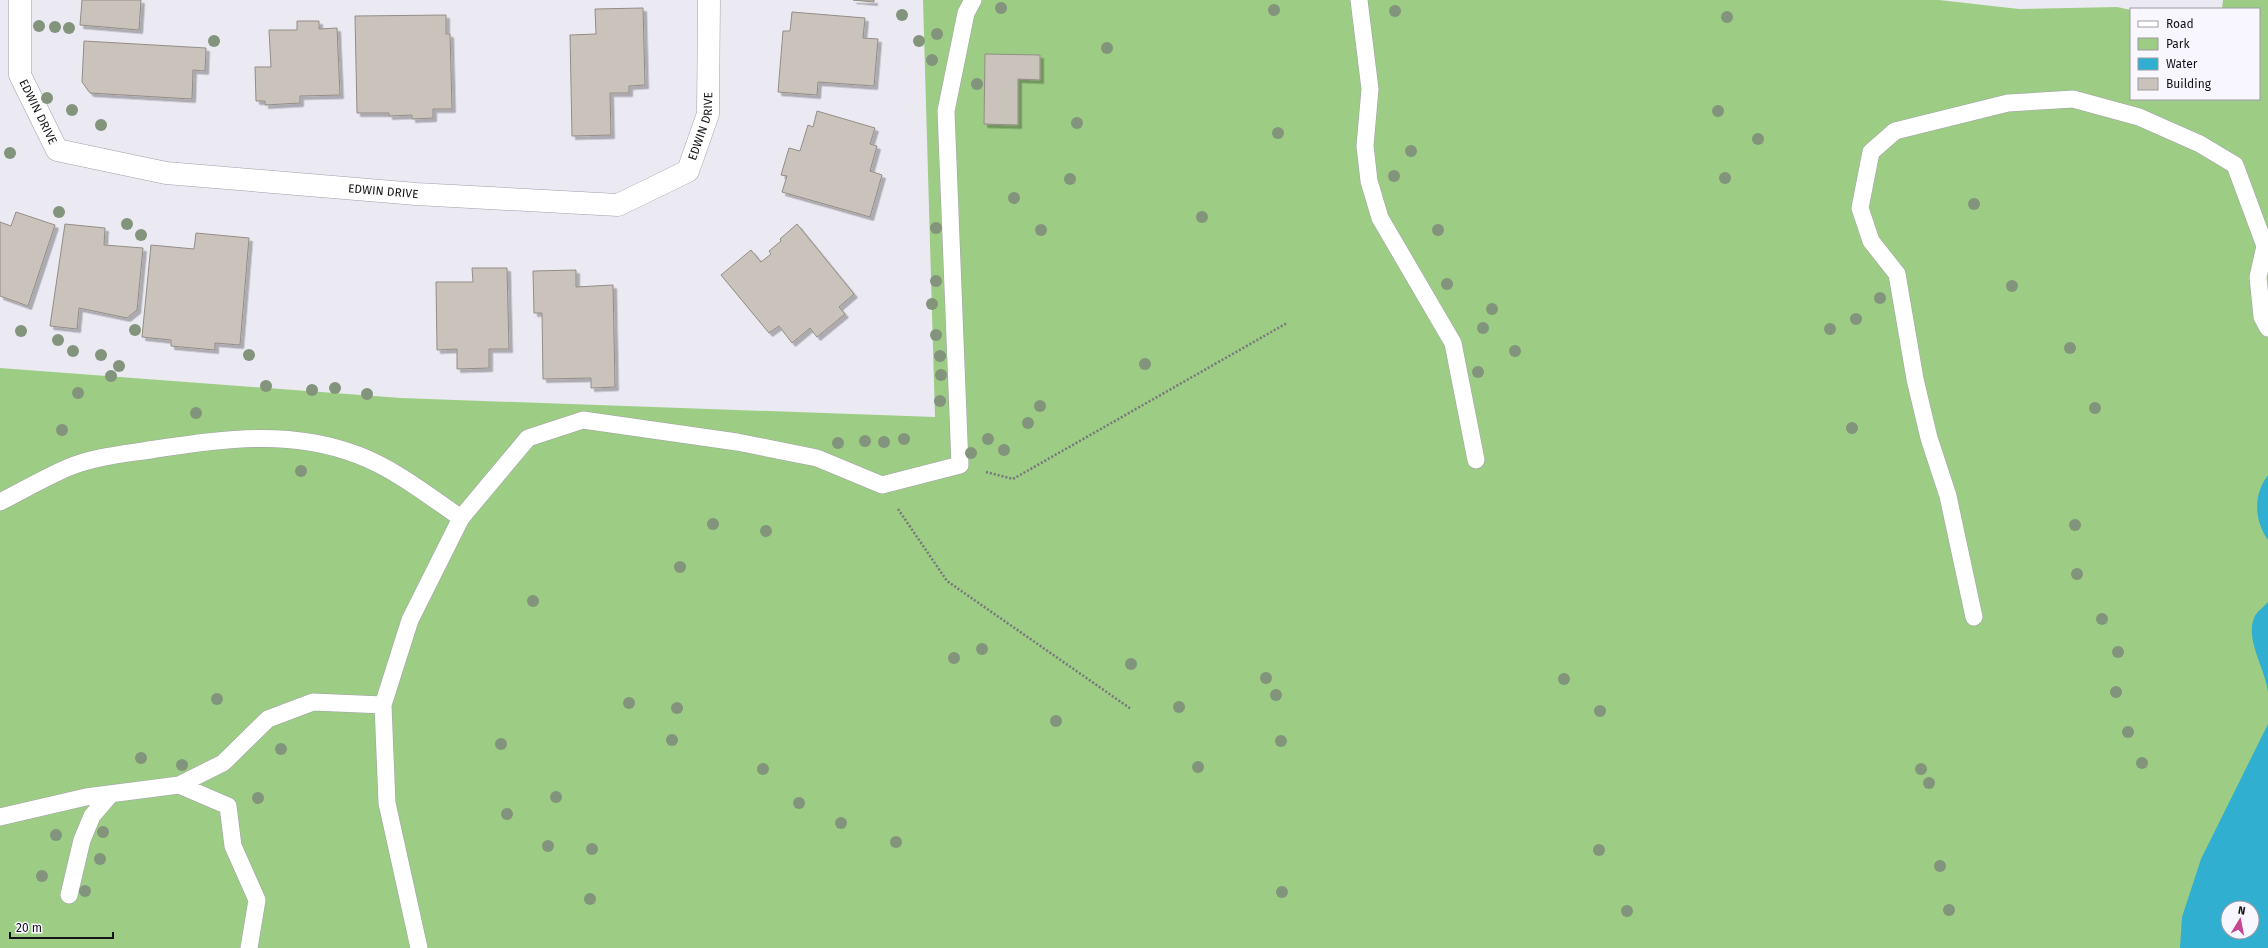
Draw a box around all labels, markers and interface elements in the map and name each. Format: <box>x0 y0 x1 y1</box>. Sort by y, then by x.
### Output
legend <box>2130 8 2260 100</box>
text: Road <box>2166 17 2194 31</box>
text: Park <box>2166 37 2190 51</box>
text: Water <box>2166 57 2198 71</box>
street label: EDWIN DRIVE <box>16 77 60 147</box>
text: Building <box>2166 77 2212 91</box>
street label: EDWIN DRIVE <box>685 92 715 162</box>
street label: EDWIN DRIVE <box>347 181 419 201</box>
north arrow <box>2220 900 2260 940</box>
text: N <box>2237 904 2246 918</box>
scale bar <box>10 914 113 940</box>
text: 20 m <box>16 921 42 935</box>

